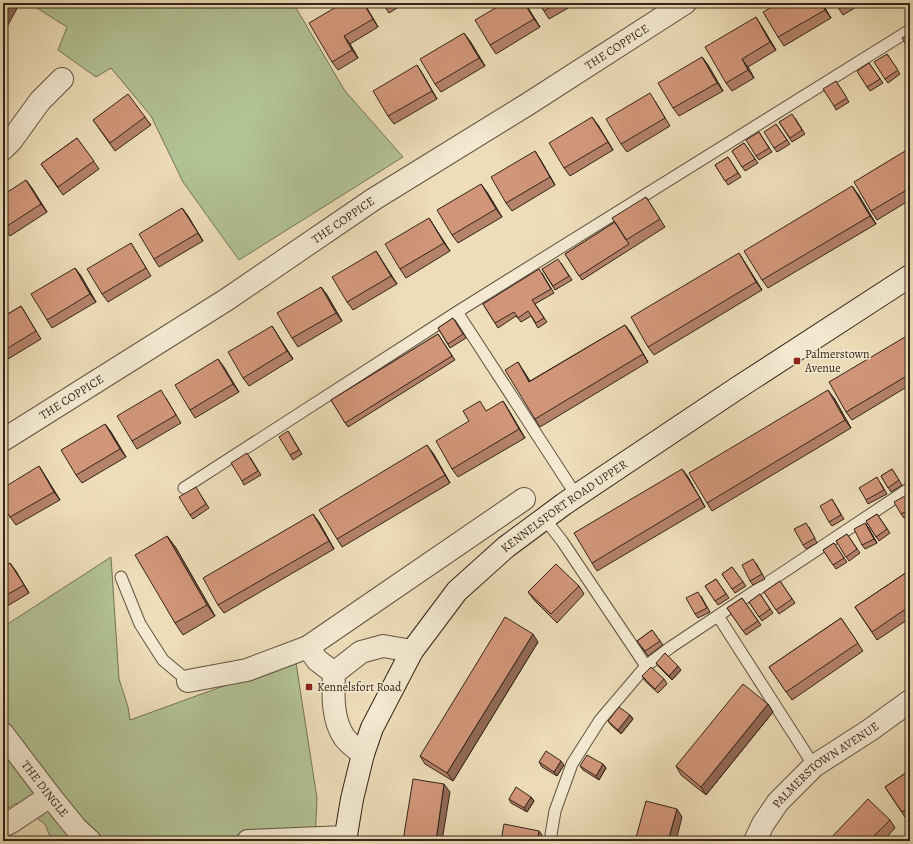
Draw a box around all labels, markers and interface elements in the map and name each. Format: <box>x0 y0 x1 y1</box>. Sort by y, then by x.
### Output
street label: THE COPPICE <box>582 20 652 73</box>
street label: THE COPPICE <box>308 193 378 247</box>
place label: Palmerstown Avenue <box>804 346 870 376</box>
marker: Palmerstown Avenue <box>792 356 802 366</box>
street label: THE COPPICE <box>36 371 107 423</box>
street label: KENNELSFORT ROAD UPPER <box>497 456 631 556</box>
place label: Kennelsfort Road <box>317 679 402 695</box>
marker: Kennelsfort Road <box>304 682 314 692</box>
street label: PALMERSTOWN AVENUE <box>768 718 882 811</box>
street label: THE DINGLE <box>18 757 72 820</box>

